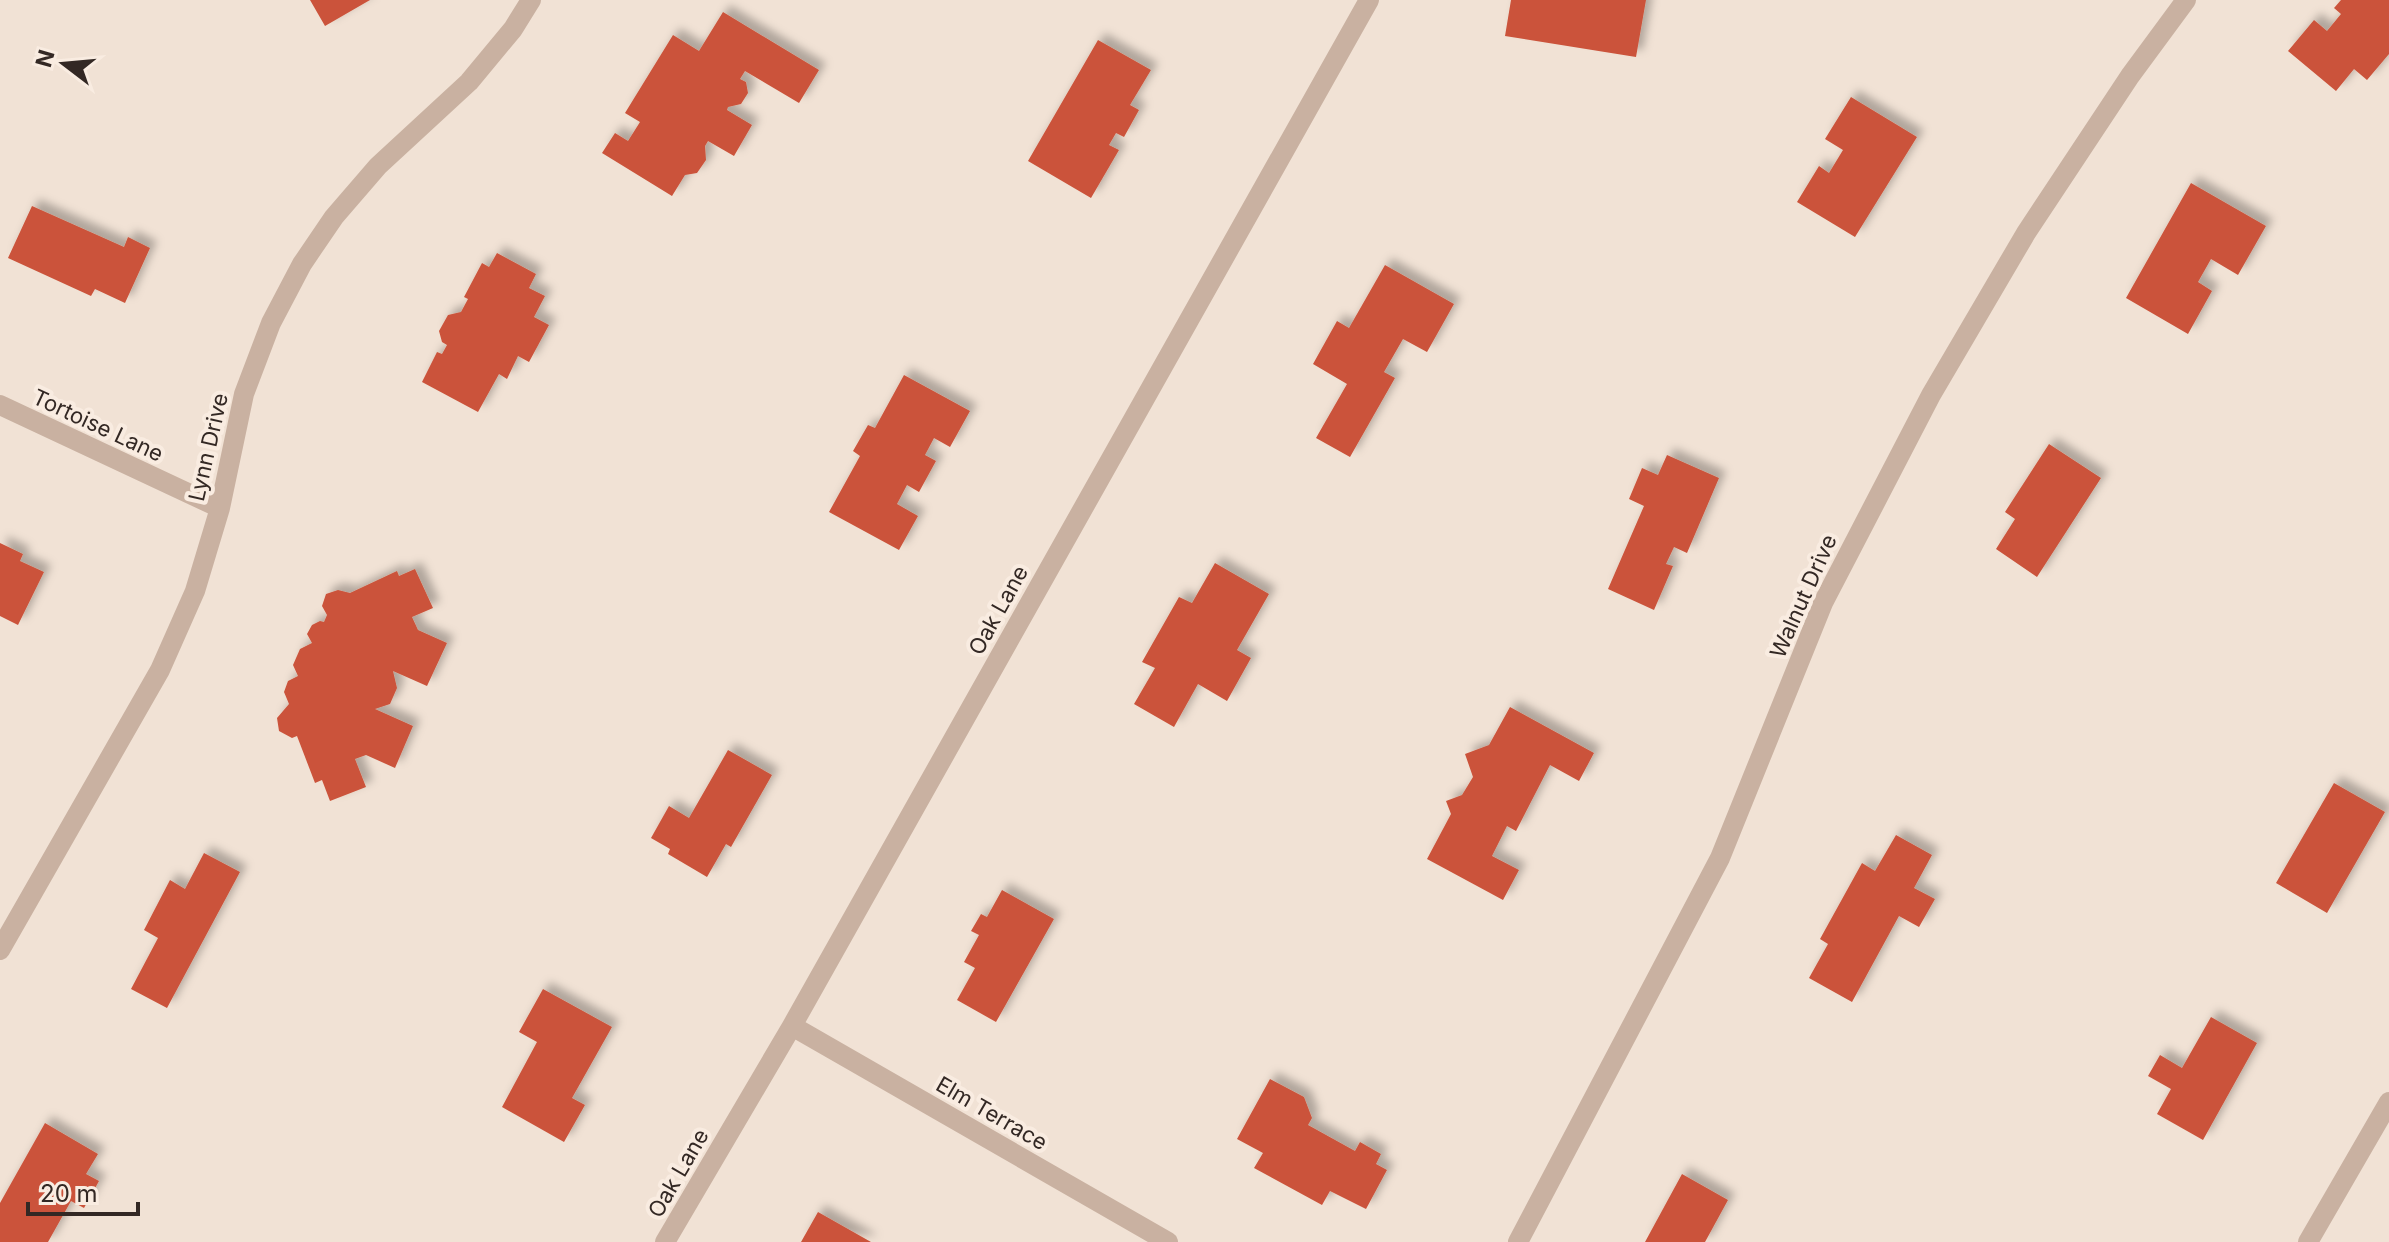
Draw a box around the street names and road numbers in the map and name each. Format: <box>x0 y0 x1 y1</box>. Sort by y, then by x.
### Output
street label: Tortoise Lane <box>29 383 167 467</box>
street label: Lynn Drive <box>183 390 233 504</box>
street label: Walnut Drive <box>1764 530 1842 662</box>
street label: Oak Lane <box>963 561 1033 659</box>
street label: Elm Terrace <box>932 1071 1052 1155</box>
street label: Oak Lane <box>642 1124 714 1222</box>

